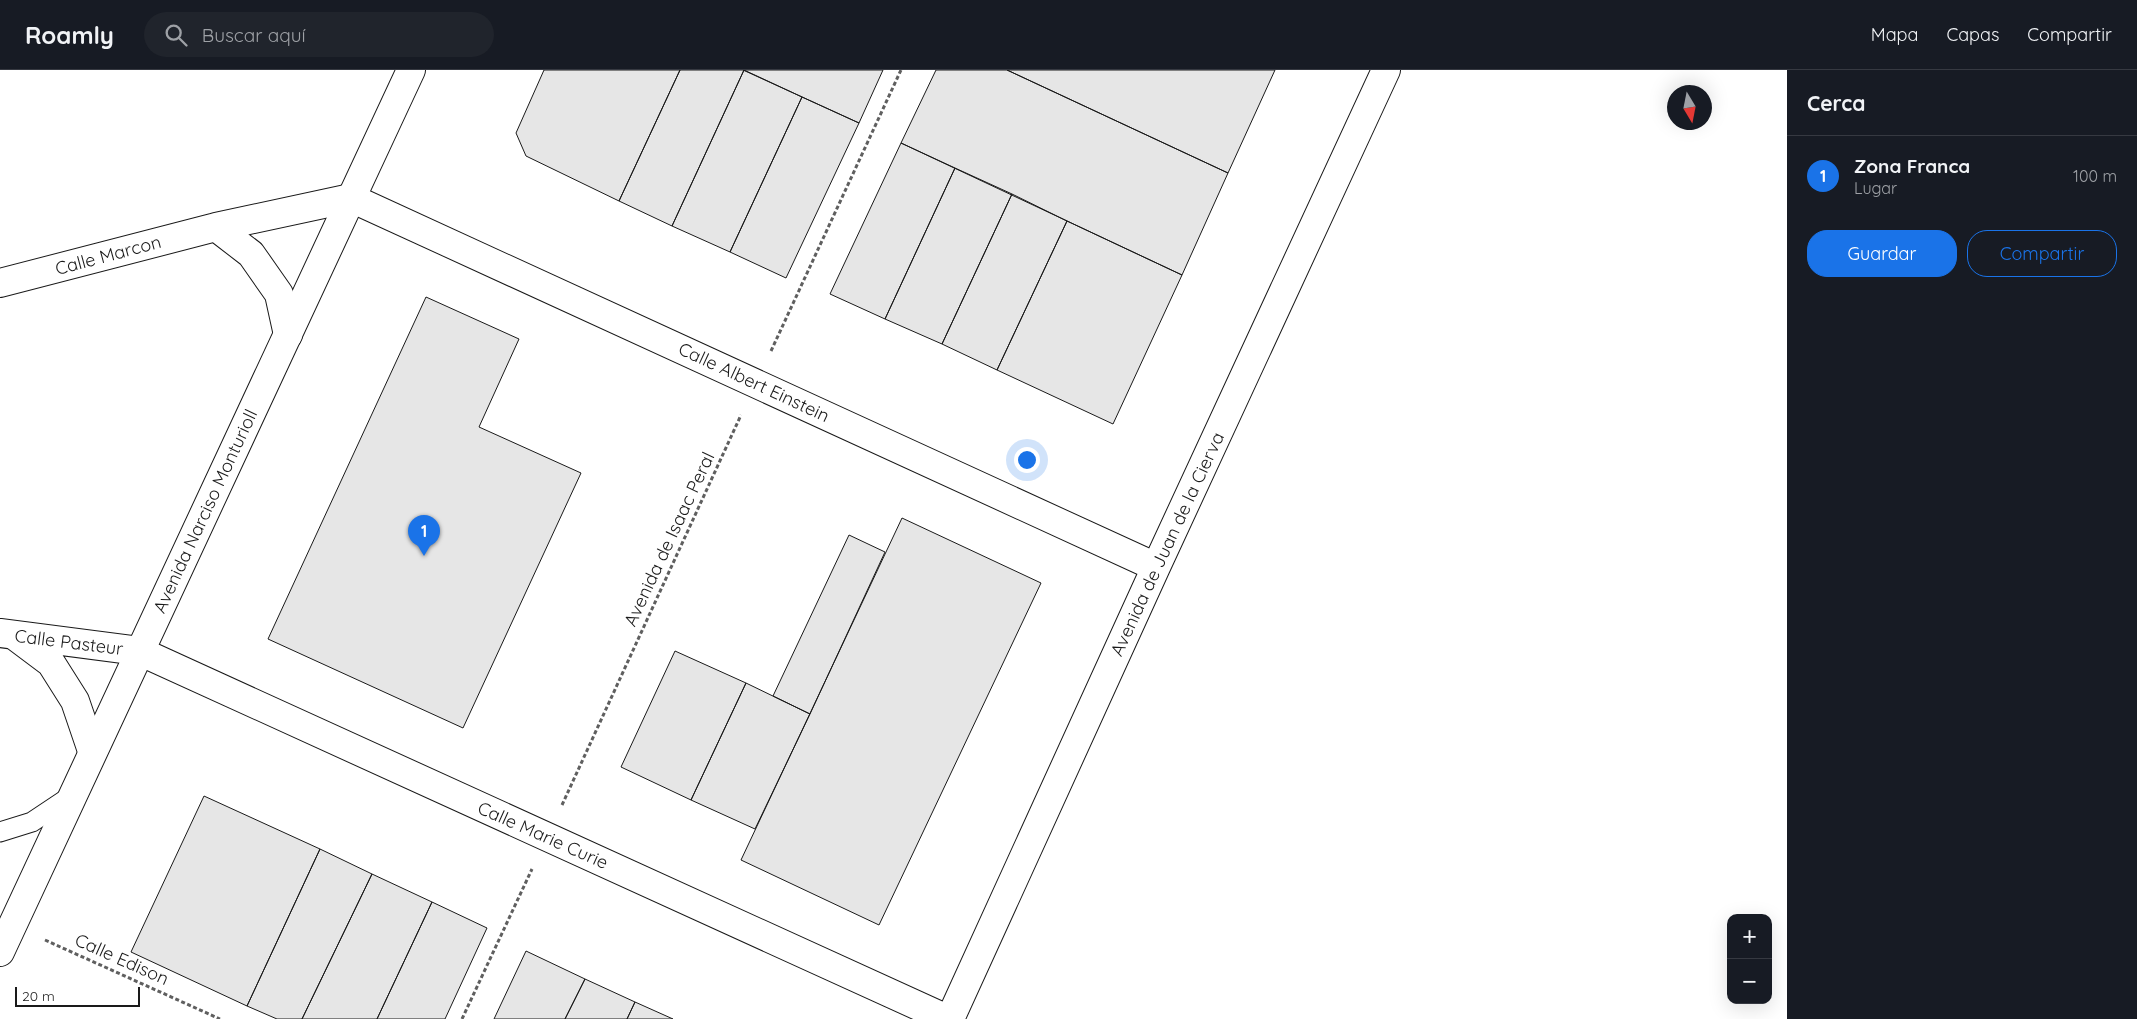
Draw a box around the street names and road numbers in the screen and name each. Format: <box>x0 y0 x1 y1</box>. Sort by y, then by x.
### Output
street label: Calle Marcon <box>52 230 164 280</box>
street label: Calle Albert Einstein <box>675 337 833 427</box>
street label: Avenida Narciso Monturioll <box>148 405 262 617</box>
street label: Avenida de Juan de la Cierva <box>1105 428 1229 660</box>
street label: Avenida de Isaac Peral <box>619 448 719 630</box>
street label: Calle Pasteur <box>13 624 125 660</box>
street label: Calle Marie Curie <box>474 796 612 874</box>
street label: Calle Edison <box>71 928 173 990</box>

